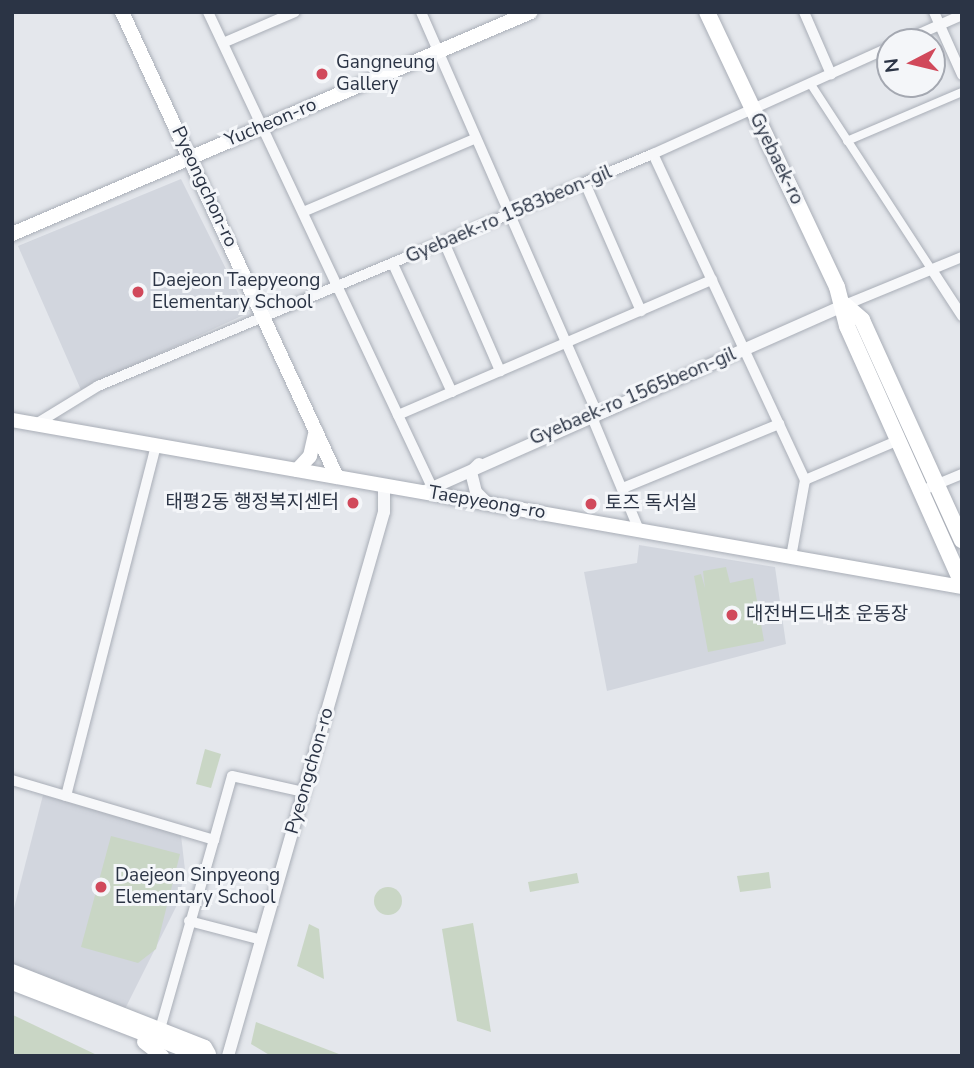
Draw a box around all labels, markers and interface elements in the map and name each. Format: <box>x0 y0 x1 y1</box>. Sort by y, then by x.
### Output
north arrow <box>876 28 946 98</box>
place label: Gangneung Gallery <box>336 52 435 96</box>
text: N <box>878 57 906 74</box>
marker: Gangneung Gallery <box>314 66 330 82</box>
street label: Yucheon-ro <box>222 94 320 152</box>
street label: Gyebaek-ro <box>744 109 808 209</box>
street label: Pyeongchon-ro <box>166 123 242 251</box>
street label: Gyebaek-ro 1583beon-gil <box>403 161 615 269</box>
place label: Daejeon Taepyeong Elementary School <box>152 270 320 314</box>
marker: Daejeon Taepyeong Elementary School <box>130 284 146 300</box>
street label: Gyebaek-ro 1565beon-gil <box>527 343 739 451</box>
street label: Taepyeong-ro <box>427 481 547 525</box>
place label: 태평2동 행정복지센터 <box>165 492 339 514</box>
place label: 토즈 독서실 <box>605 493 697 515</box>
marker: 태평2동 행정복지센터 <box>345 495 361 511</box>
marker: 토즈 독서실 <box>583 496 599 512</box>
place label: 대전버드내초 운동장 <box>746 604 908 626</box>
marker: 대전버드내초 운동장 <box>724 607 740 623</box>
street label: Pyeongchon-ro <box>281 705 339 837</box>
place label: Daejeon Sinpyeong Elementary School <box>115 865 280 909</box>
marker: Daejeon Sinpyeong Elementary School <box>93 879 109 895</box>

